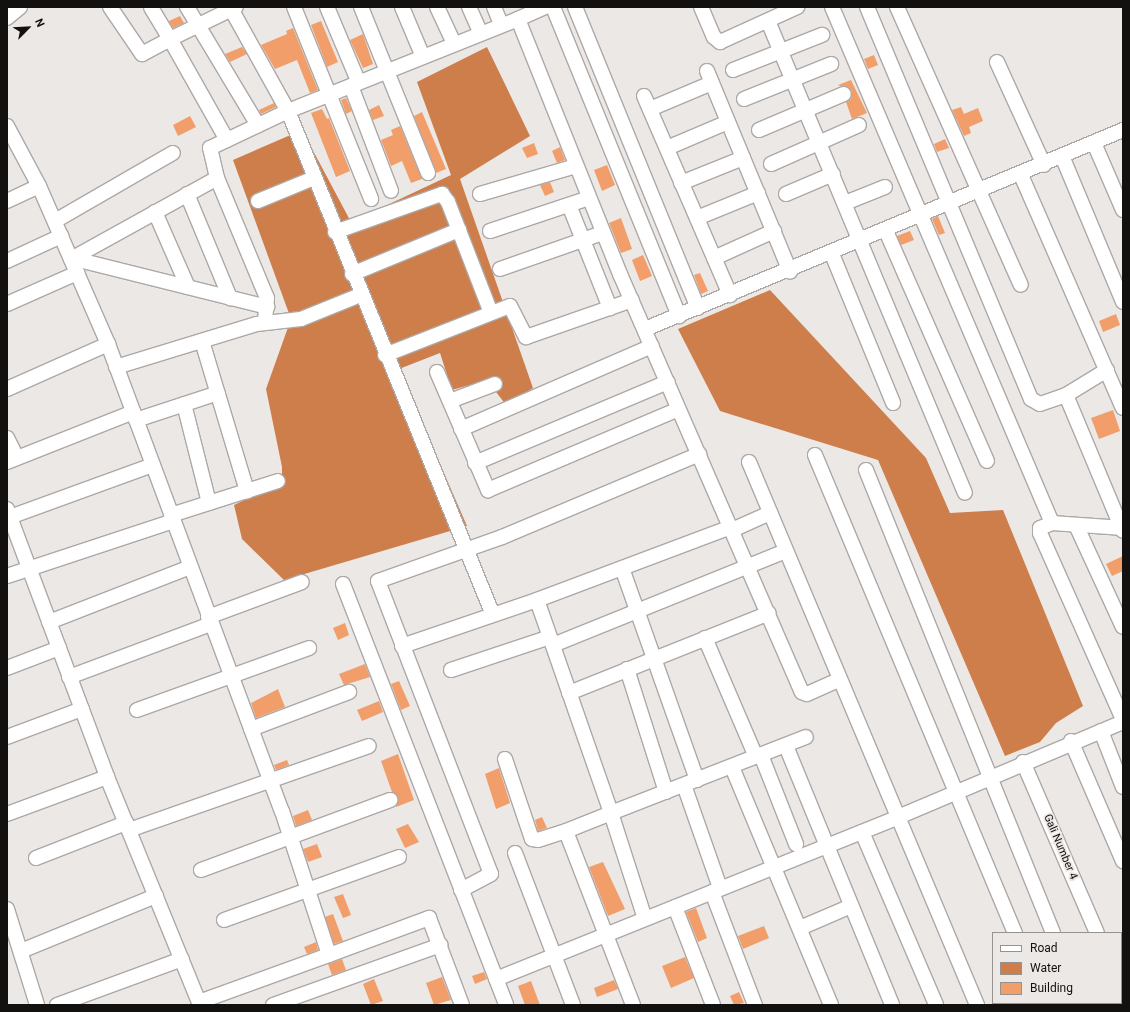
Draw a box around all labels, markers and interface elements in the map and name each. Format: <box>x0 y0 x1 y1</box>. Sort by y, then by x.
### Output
north arrow <box>8 8 48 48</box>
text: N <box>32 17 47 29</box>
street label: Gali Number 4 <box>1040 812 1080 882</box>
legend <box>992 932 1122 1004</box>
text: Road <box>1030 941 1058 955</box>
text: Water <box>1030 961 1061 975</box>
text: Building <box>1030 981 1073 995</box>

